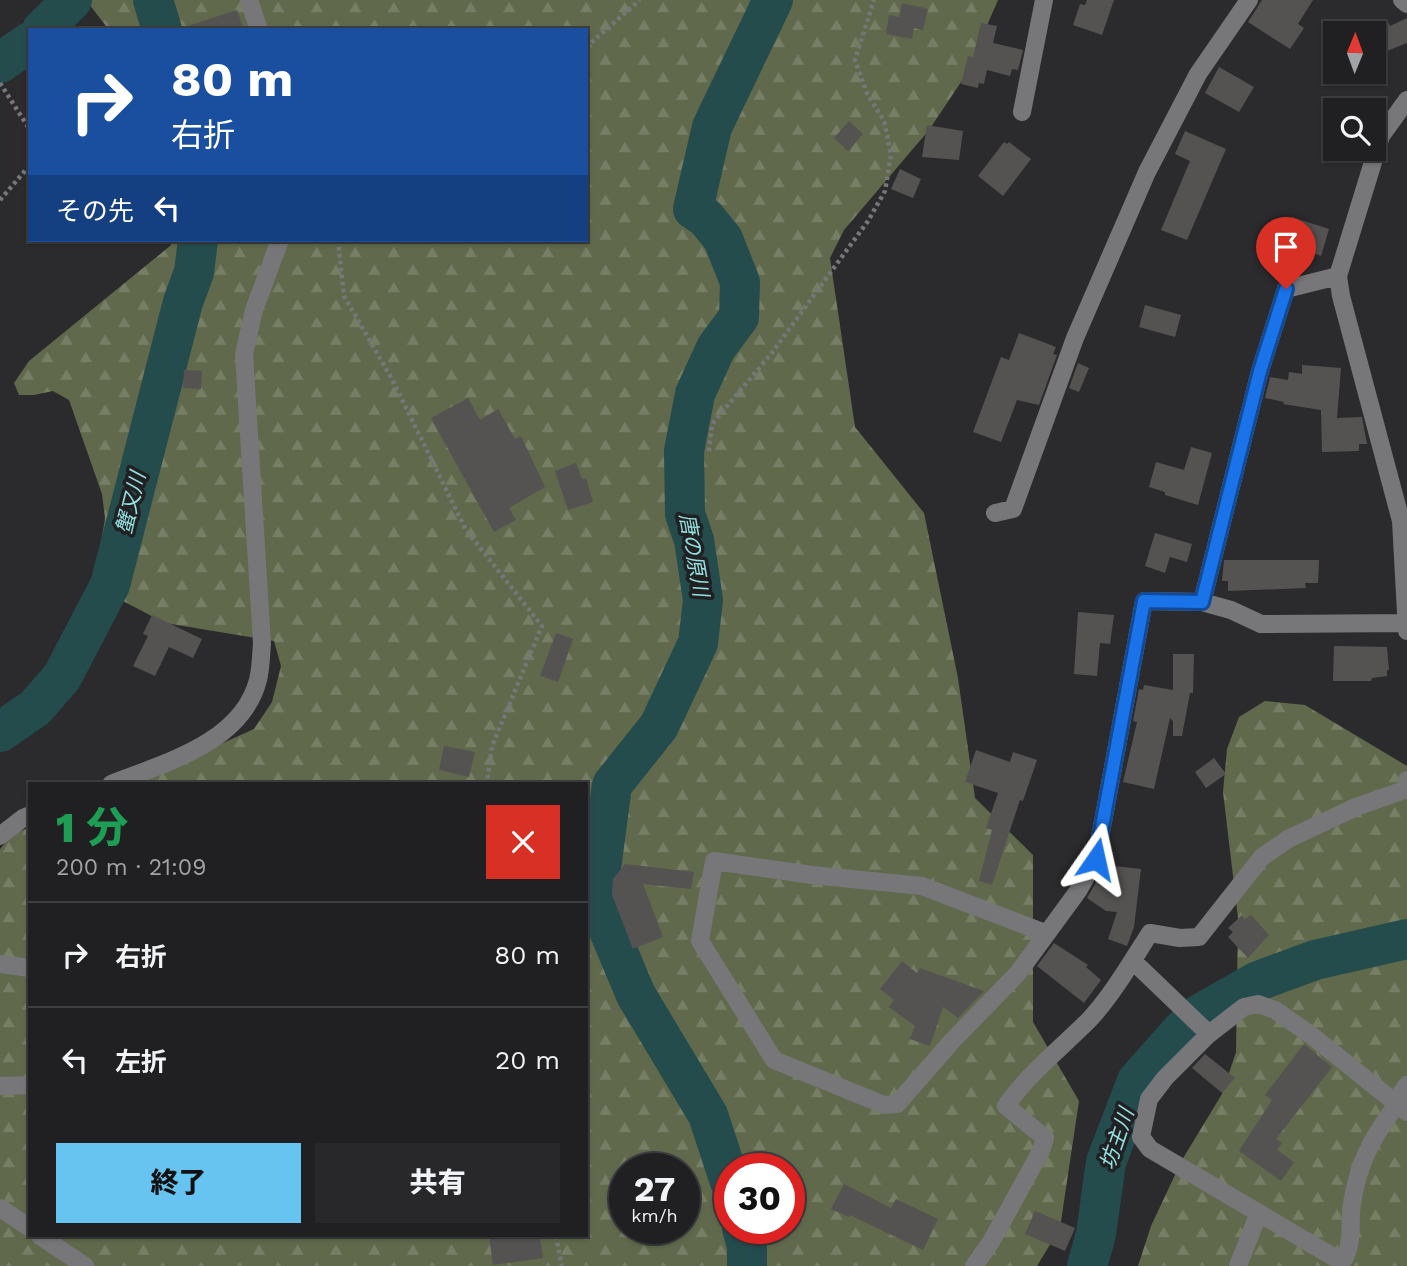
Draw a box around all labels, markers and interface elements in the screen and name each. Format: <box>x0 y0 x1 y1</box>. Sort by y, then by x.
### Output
north arrow <box>1323 21 1386 84</box>
map controls <box>1323 21 1386 161</box>
text: 80 m <box>171 50 293 108</box>
icon: right <box>56 56 147 147</box>
button: search <box>1323 98 1386 161</box>
text: 右折 <box>171 116 235 154</box>
icon: left <box>148 189 186 227</box>
text: その先 <box>56 196 134 226</box>
pin <box>1256 217 1316 289</box>
icon: arrive <box>1267 228 1305 266</box>
water label: 蟹又川 <box>111 467 151 536</box>
water label: 唐の原川 <box>675 511 714 600</box>
text: 1 分 <box>56 803 128 852</box>
button: close <box>486 805 560 879</box>
position arrow <box>1059 822 1133 896</box>
text: 200 m · 21:09 <box>56 854 206 881</box>
icon: right <box>56 936 94 974</box>
text: 80 m <box>494 940 560 970</box>
text: 右折 <box>115 942 167 972</box>
icon: left <box>56 1041 94 1079</box>
text: 20 m <box>495 1045 560 1075</box>
text: 左折 <box>115 1047 167 1077</box>
water label: 坊主川 <box>1094 1103 1139 1173</box>
button: 終了 <box>56 1143 301 1223</box>
button: 共有 <box>315 1143 560 1223</box>
speed limit sign: 30 <box>714 1153 805 1244</box>
text: 27 <box>634 1168 675 1210</box>
text: km/h <box>631 1205 678 1226</box>

